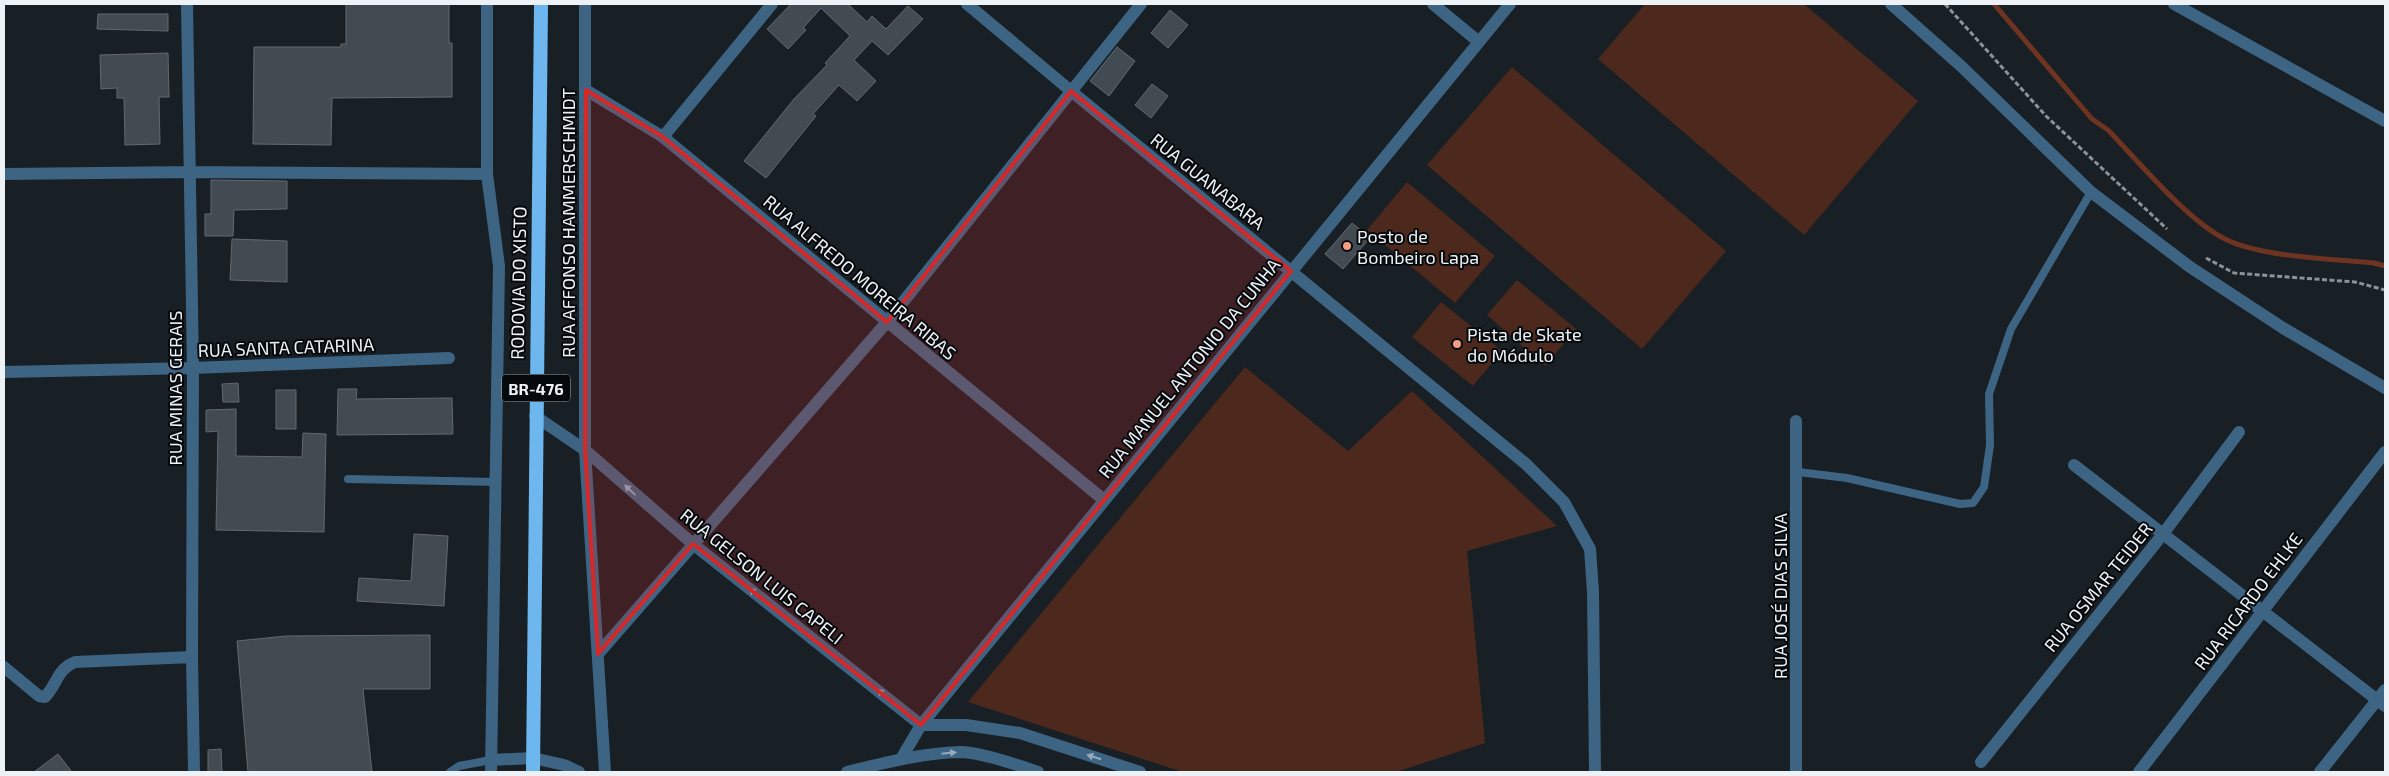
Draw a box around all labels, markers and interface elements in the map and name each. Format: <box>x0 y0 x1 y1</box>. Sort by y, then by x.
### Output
street label: RUA AFFONSO HAMMERSCHMIDT <box>557 88 579 358</box>
street label: RUA GUANABARA <box>1146 128 1270 234</box>
street label: RUA ALFREDO MOREIRA RIBAS <box>759 190 961 364</box>
street label: RODOVIA DO XISTO <box>506 206 530 360</box>
place label: Posto de Bombeiro Lapa <box>1357 225 1479 268</box>
marker: Posto de Bombeiro Lapa <box>1341 240 1353 252</box>
street label: RUA MANUEL ANTONIO DA CUNHA <box>1093 253 1285 482</box>
street label: RUA MINAS GERAIS <box>164 311 186 465</box>
place label: Pista de Skate do Módulo <box>1467 323 1582 366</box>
street label: RUA SANTA CATARINA <box>197 333 375 361</box>
marker: Pista de Skate do Módulo <box>1451 338 1463 350</box>
road number: BR-476 <box>502 374 570 402</box>
one-way arrow <box>625 484 637 496</box>
street label: RUA GELSON LUIS CAPELI <box>676 504 848 648</box>
street label: RUA JOSÉ DIAS SILVA <box>1769 512 1791 679</box>
street label: RUA OSMAR TEIDER <box>2039 518 2157 656</box>
street label: RUA RICARDO EHLKE <box>2189 528 2307 674</box>
one-way arrow <box>749 588 762 599</box>
one-way arrow <box>877 689 890 700</box>
one-way arrow <box>942 749 958 757</box>
one-way arrow <box>1086 753 1101 761</box>

